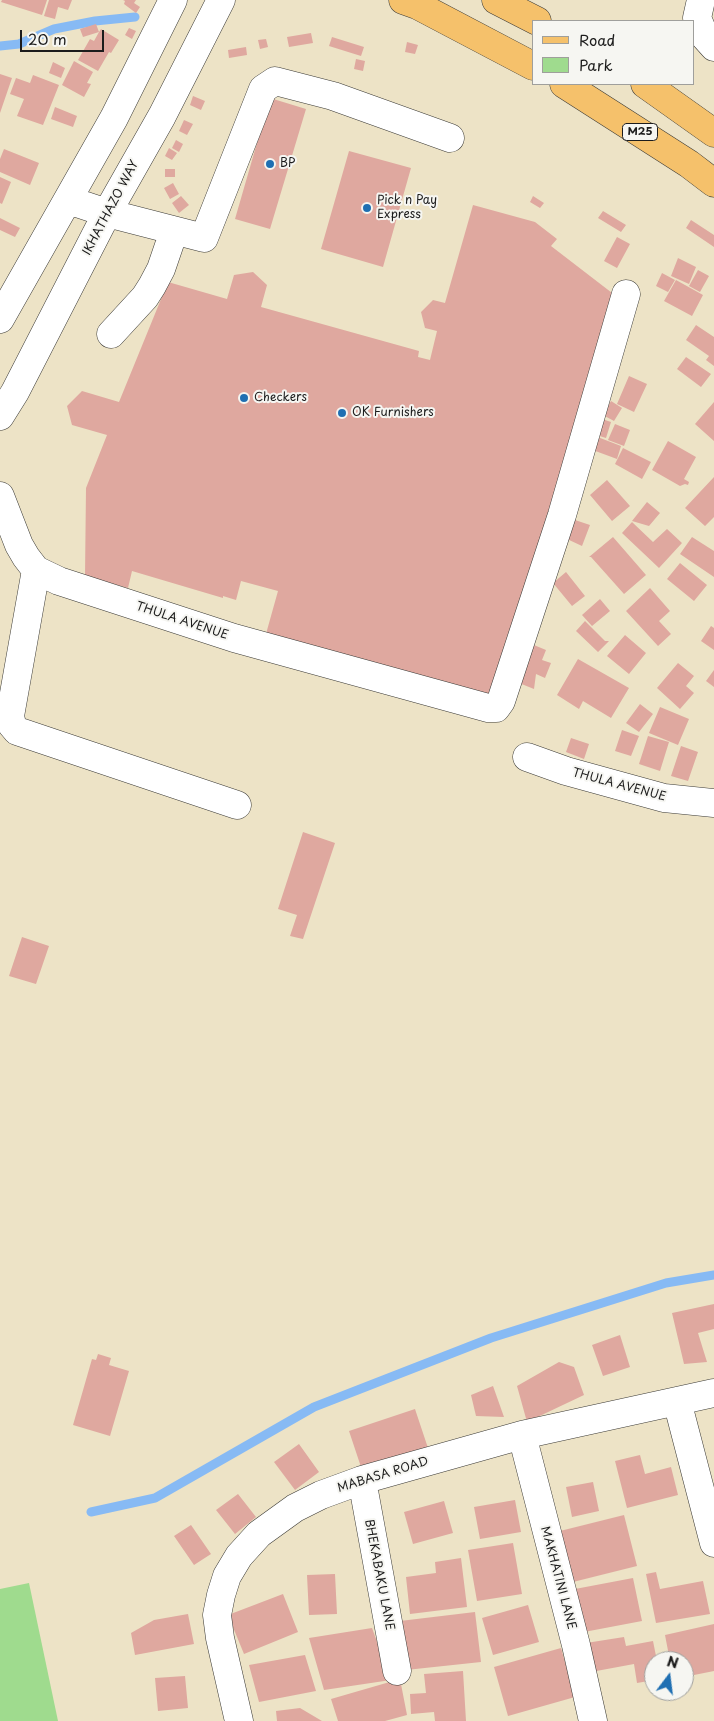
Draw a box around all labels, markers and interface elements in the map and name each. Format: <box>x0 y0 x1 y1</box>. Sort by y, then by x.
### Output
scale bar <box>22 20 106 52</box>
legend <box>532 20 694 85</box>
text: 20 m <box>28 27 67 50</box>
text: Road <box>579 28 615 51</box>
text: Park <box>579 53 613 76</box>
road number: M25 <box>622 124 658 140</box>
place label: BP <box>280 157 295 171</box>
street label: IKHATHAZO WAY <box>80 158 142 258</box>
marker: BP <box>264 158 276 170</box>
place label: Pick n Pay Express <box>377 194 437 222</box>
marker: Pick n Pay Express <box>361 202 373 214</box>
place label: Checkers <box>254 391 307 405</box>
marker: Checkers <box>238 392 250 404</box>
place label: OK Furnishers <box>352 406 434 420</box>
marker: OK Furnishers <box>336 407 348 419</box>
street label: THULA AVENUE <box>134 599 230 643</box>
street label: THULA AVENUE <box>571 766 667 804</box>
street label: MABASA ROAD <box>336 1454 430 1496</box>
street label: BHEKABAKU LANE <box>361 1518 397 1632</box>
street label: MAKHATINI LANE <box>537 1525 579 1631</box>
text: N <box>665 1650 681 1674</box>
north arrow <box>644 1651 694 1701</box>

